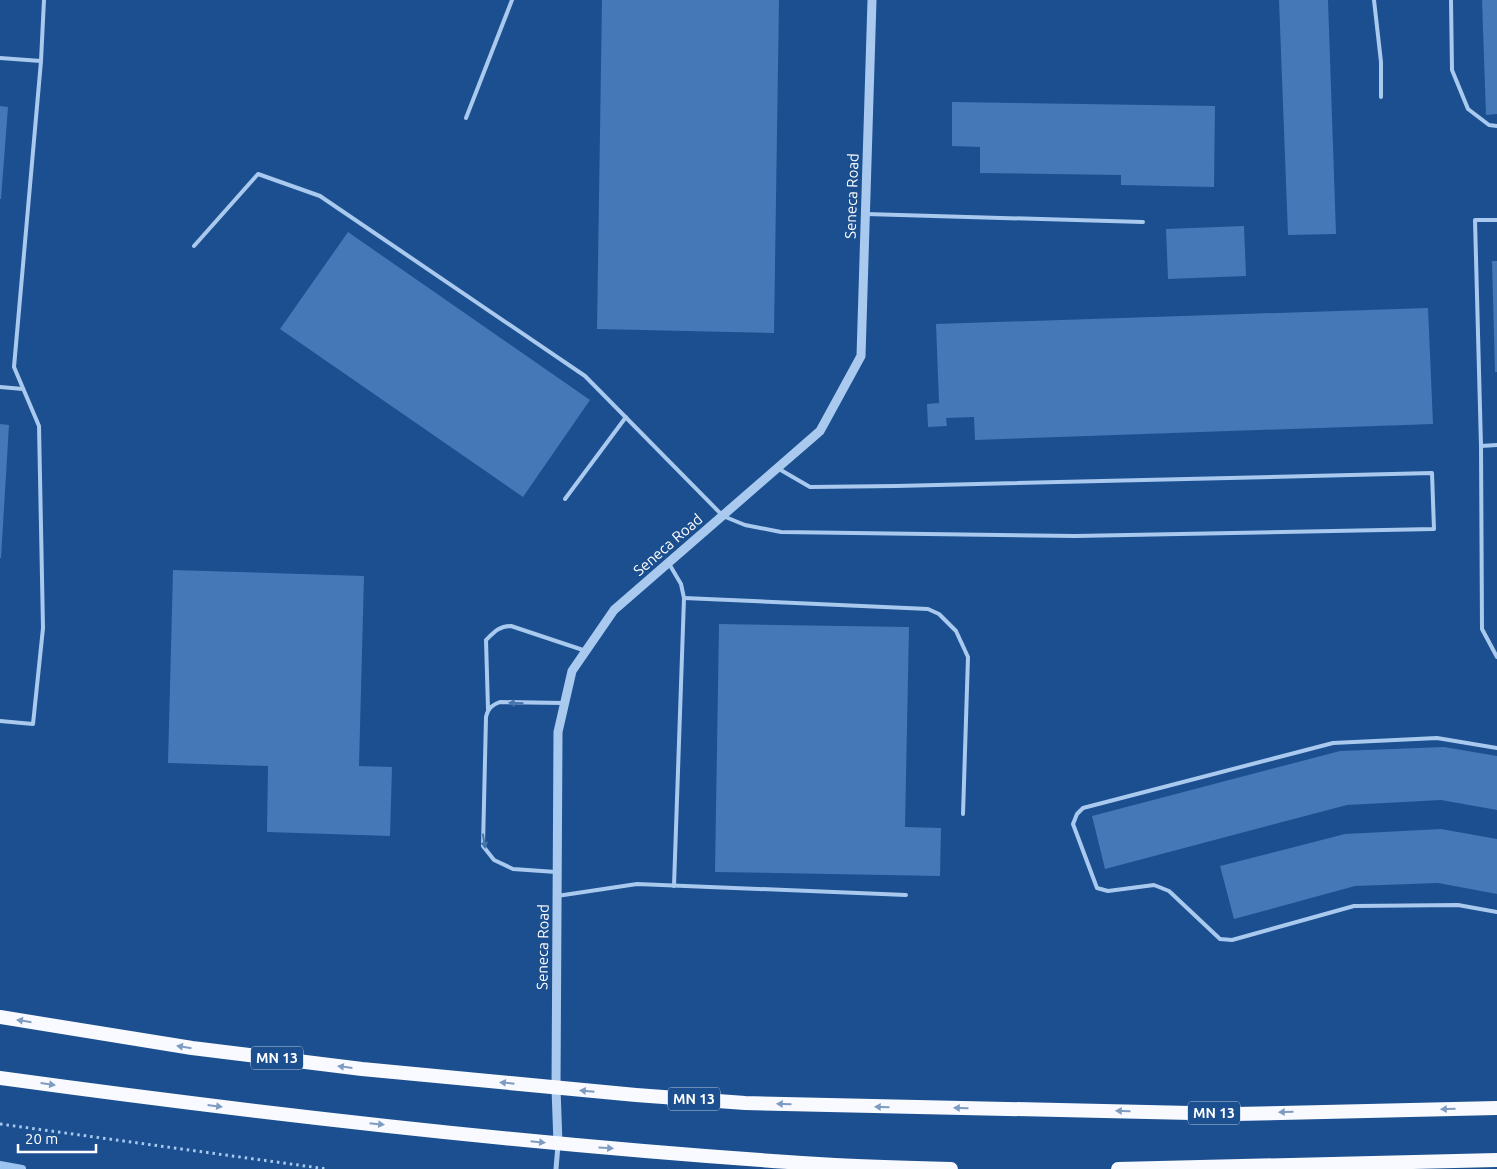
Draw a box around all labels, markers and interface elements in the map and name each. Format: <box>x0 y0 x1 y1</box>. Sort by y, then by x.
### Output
street label: Seneca Road <box>842 153 861 239</box>
street label: Seneca Road <box>630 510 706 579</box>
one-way arrow <box>507 698 523 706</box>
one-way arrow <box>480 834 488 850</box>
street label: Seneca Road <box>533 904 552 990</box>
one-way arrow <box>15 1017 31 1025</box>
one-way arrow <box>176 1043 192 1051</box>
road number: MN 13 <box>251 1046 303 1070</box>
one-way arrow <box>337 1063 353 1071</box>
one-way arrow <box>499 1079 515 1087</box>
one-way arrow <box>41 1081 57 1089</box>
one-way arrow <box>578 1087 594 1095</box>
road number: MN 13 <box>668 1088 720 1110</box>
one-way arrow <box>775 1100 791 1108</box>
one-way arrow <box>208 1102 224 1110</box>
road number: MN 13 <box>1188 1102 1240 1124</box>
one-way arrow <box>873 1103 889 1111</box>
one-way arrow <box>953 1104 969 1112</box>
one-way arrow <box>1440 1105 1456 1113</box>
one-way arrow <box>1115 1107 1131 1115</box>
one-way arrow <box>1278 1109 1294 1117</box>
one-way arrow <box>369 1121 385 1129</box>
scale bar <box>18 1122 95 1154</box>
text: 20 m <box>25 1130 58 1147</box>
one-way arrow <box>531 1138 547 1146</box>
one-way arrow <box>599 1144 615 1152</box>

